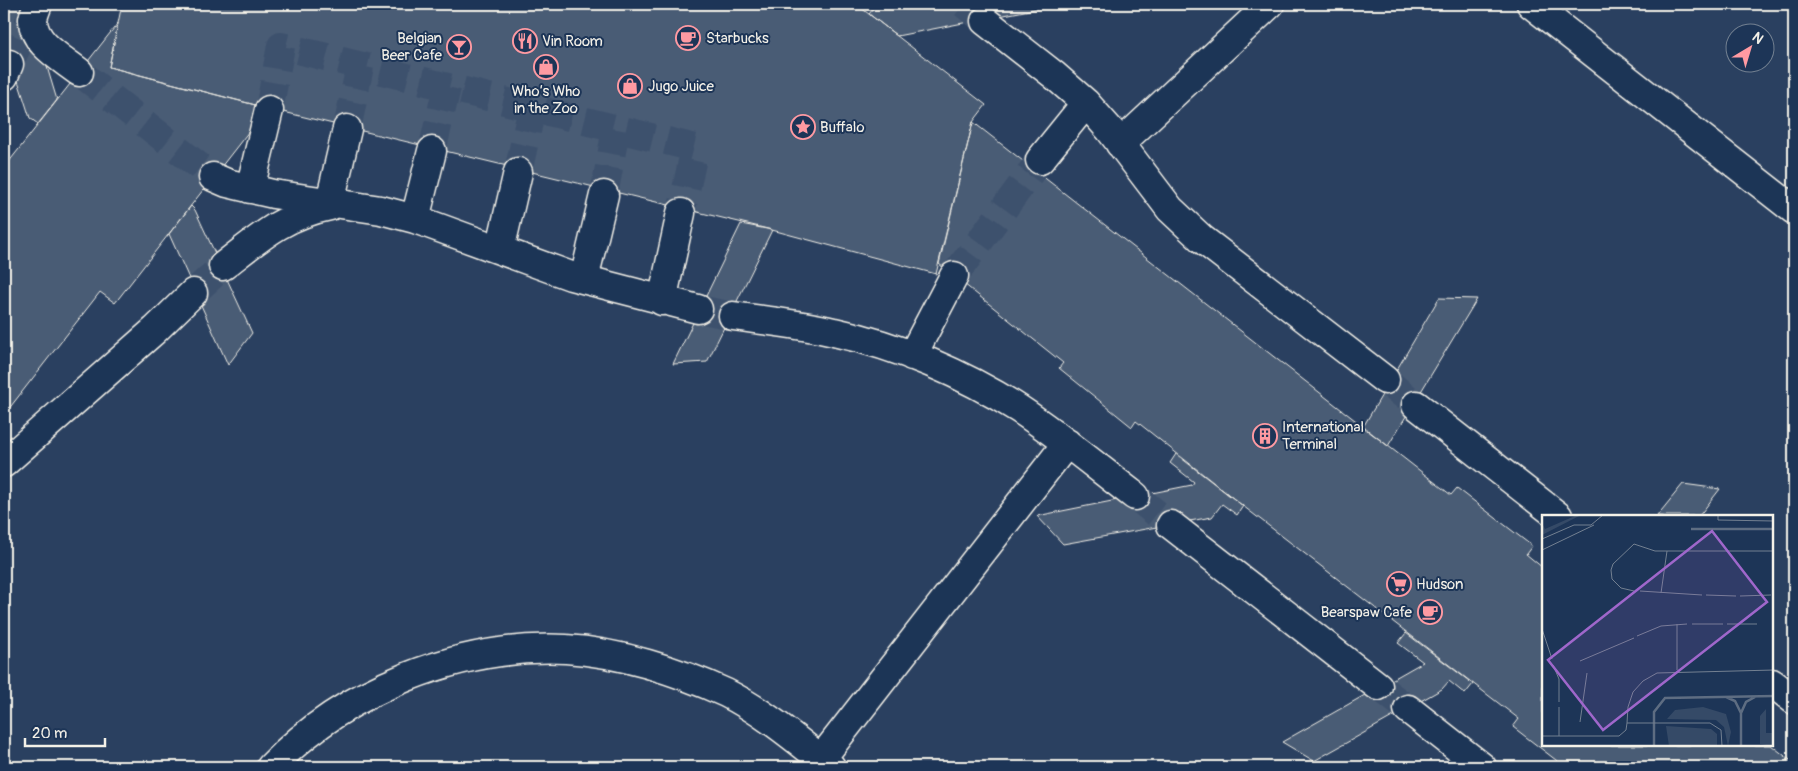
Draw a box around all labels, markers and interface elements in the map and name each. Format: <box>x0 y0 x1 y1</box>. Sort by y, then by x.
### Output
north arrow <box>1726 22 1776 72</box>
cafe icon: Starbucks <box>675 25 701 51</box>
restaurant icon: Vin Room <box>512 28 538 54</box>
place label: Belgian Beer Cafe <box>381 29 443 65</box>
place label: Starbucks <box>706 29 769 48</box>
text: N <box>1749 29 1767 48</box>
place label: Vin Room <box>542 32 603 51</box>
bar icon: Belgian Beer Cafe <box>446 34 472 60</box>
shop icon: Who’s Who in the Zoo <box>533 54 559 80</box>
shop icon: Jugo Juice <box>617 73 643 99</box>
place label: Jugo Juice <box>648 77 715 96</box>
place label: Who’s Who in the Zoo <box>512 82 580 118</box>
place icon: Buffalo <box>790 114 816 140</box>
place label: Buffalo <box>820 118 864 137</box>
place label: International Terminal <box>1282 418 1364 454</box>
building icon: International Terminal <box>1252 423 1278 449</box>
inset map <box>1542 515 1773 746</box>
supermarket icon: Hudson <box>1386 571 1412 597</box>
place label: Hudson <box>1416 575 1464 594</box>
cafe icon: Bearspaw Cafe <box>1417 599 1443 625</box>
place label: Bearspaw Cafe <box>1321 603 1413 622</box>
scale bar <box>25 716 105 748</box>
text: 20 m <box>32 724 67 743</box>

